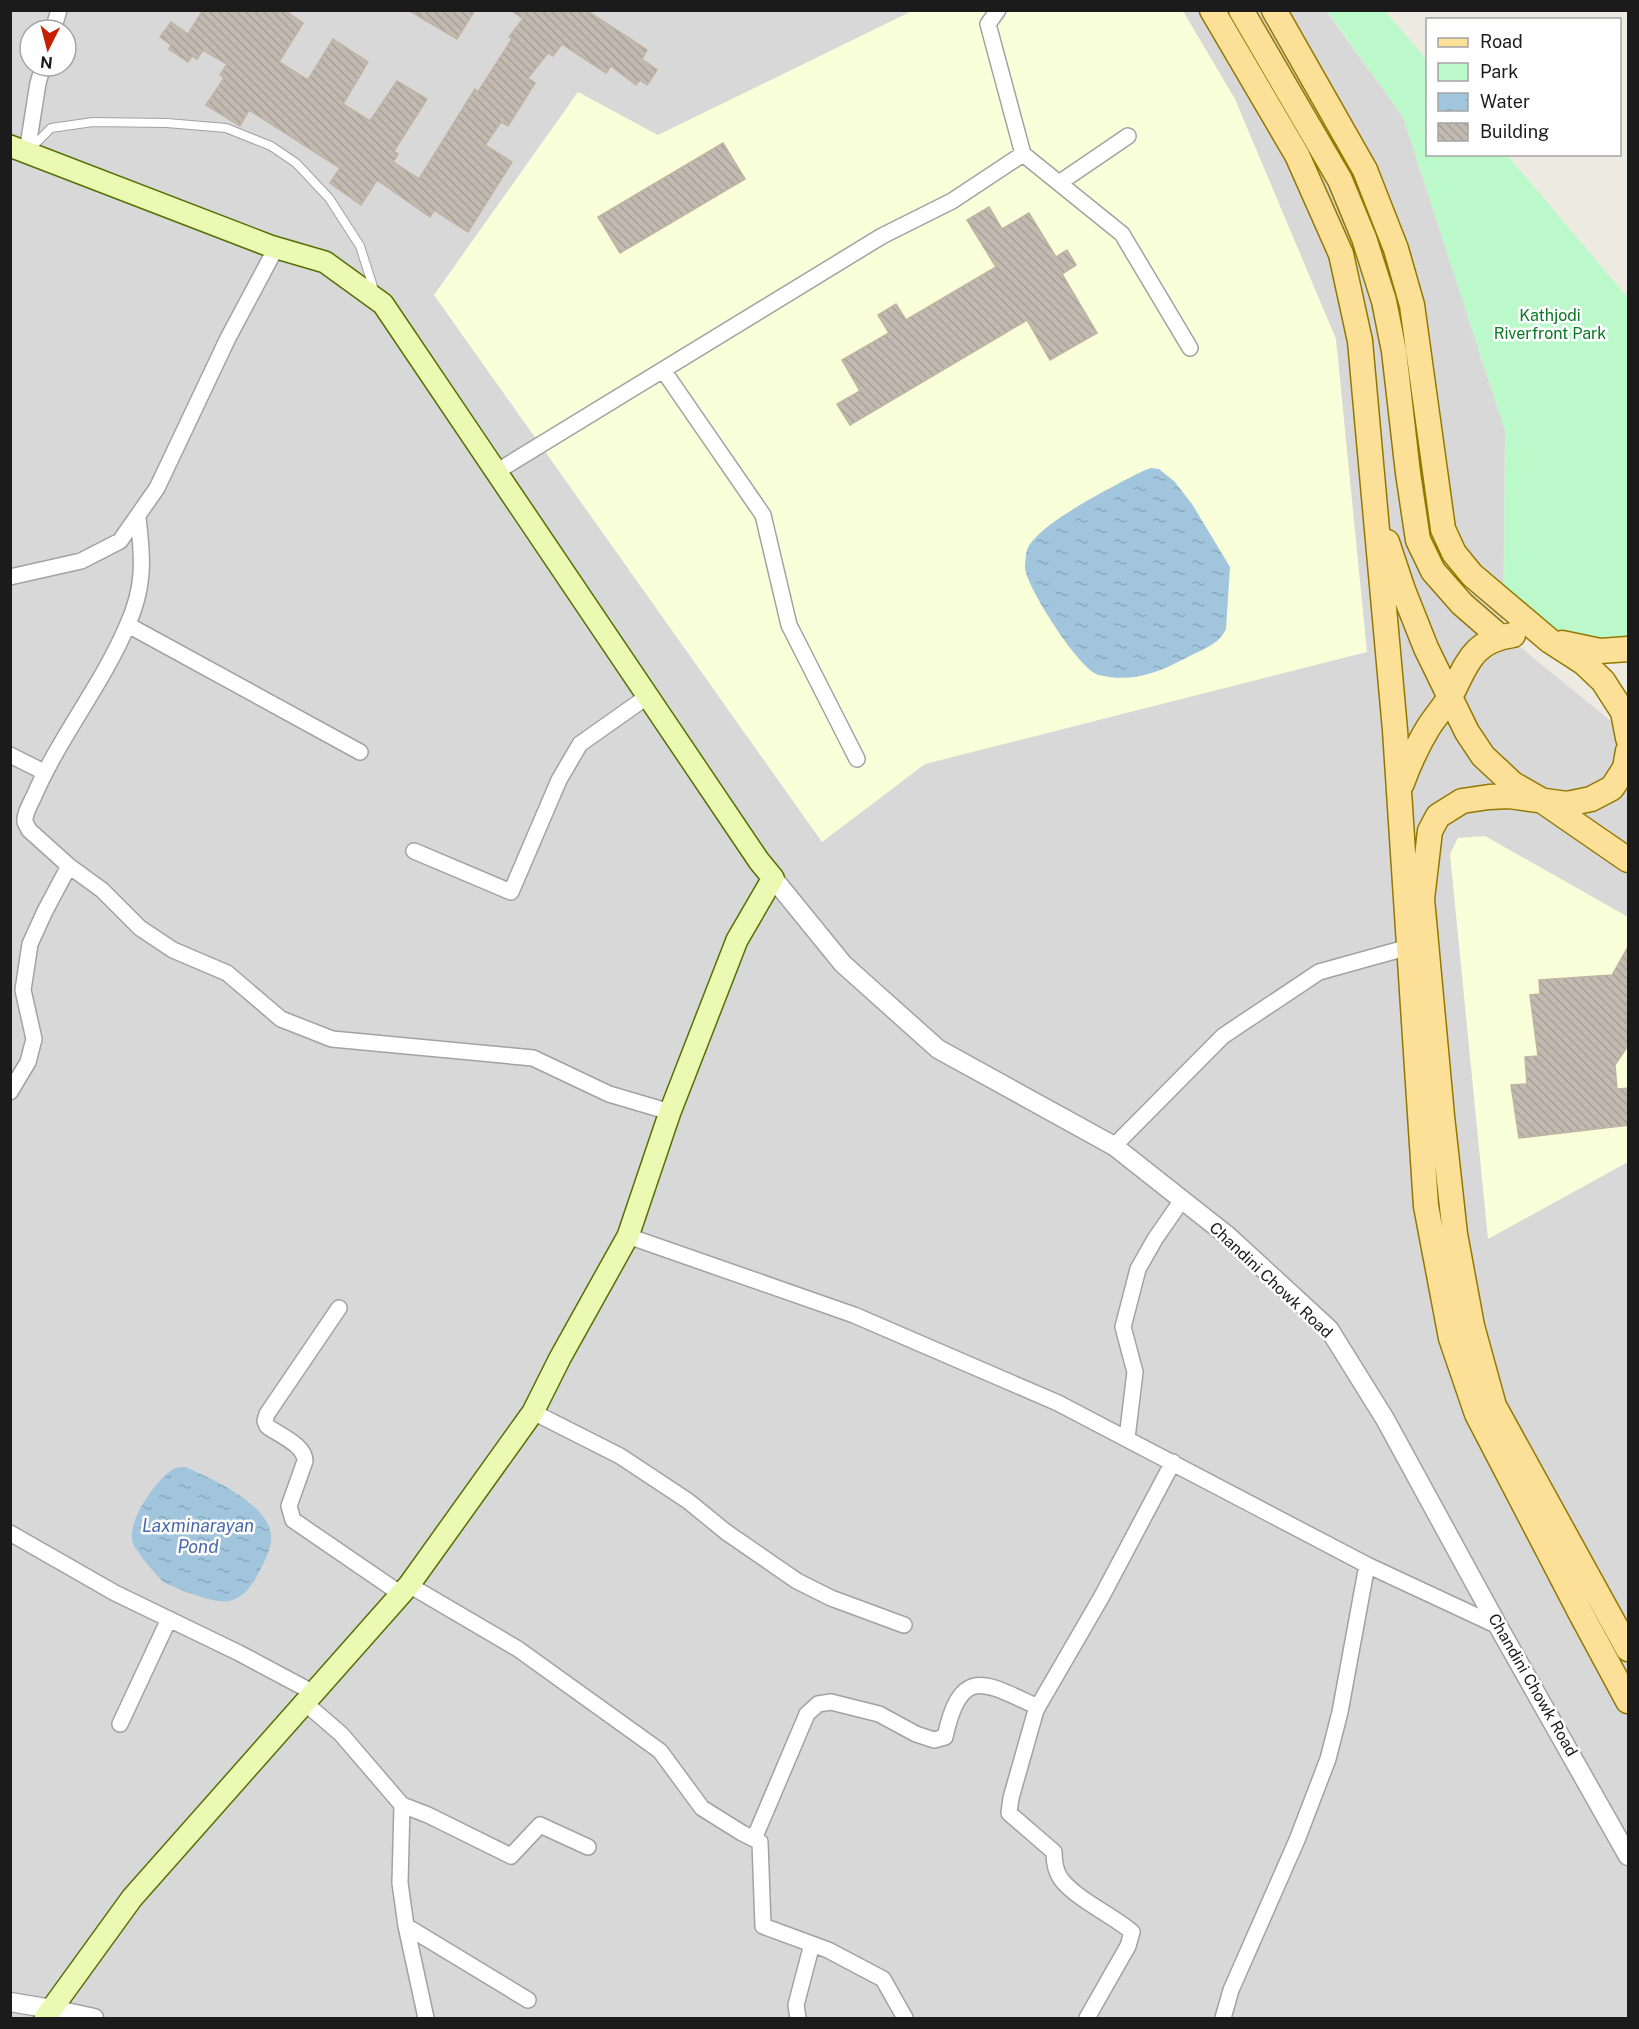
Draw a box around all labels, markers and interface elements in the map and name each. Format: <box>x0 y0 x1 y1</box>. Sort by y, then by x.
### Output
north arrow <box>18 18 78 78</box>
legend <box>1426 18 1621 156</box>
text: Road <box>1480 31 1523 52</box>
text: N <box>39 52 54 73</box>
text: Park <box>1480 61 1518 82</box>
text: Water <box>1480 91 1530 112</box>
text: Building <box>1480 121 1549 142</box>
park label: Kathjodi Riverfront Park <box>1494 306 1606 343</box>
street label: Chandini Chowk Road <box>1205 1218 1337 1342</box>
water label: Laxminarayan Pond <box>142 1515 254 1557</box>
street label: Chandini Chowk Road <box>1484 1610 1582 1760</box>

